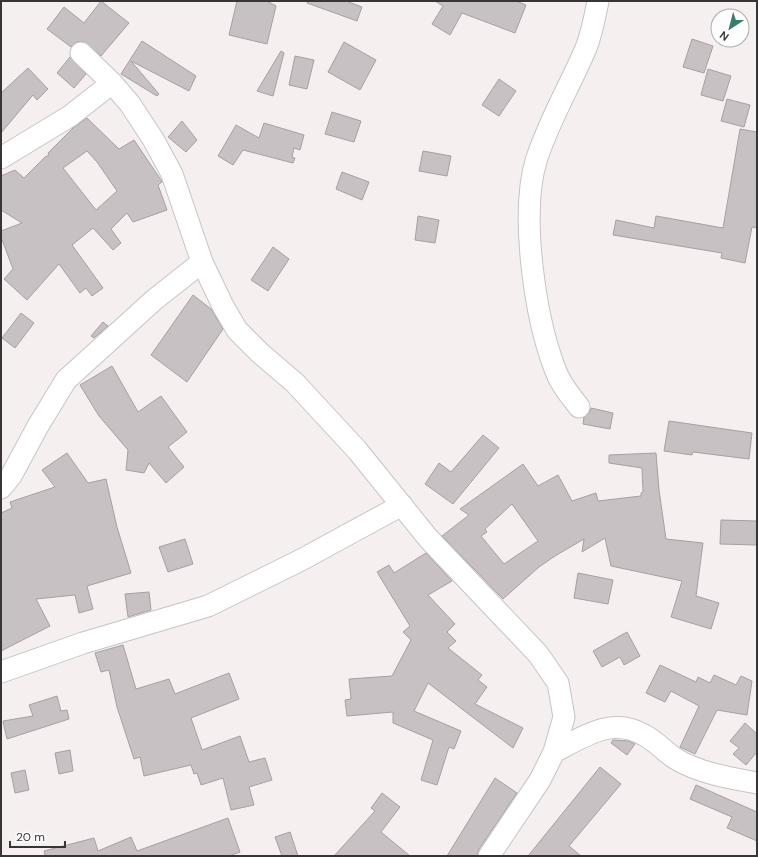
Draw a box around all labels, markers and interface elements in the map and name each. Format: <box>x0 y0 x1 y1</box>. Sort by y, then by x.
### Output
north arrow <box>710 8 750 48</box>
text: N <box>717 28 731 44</box>
scale bar <box>10 823 65 849</box>
text: 20 m <box>16 829 45 845</box>

